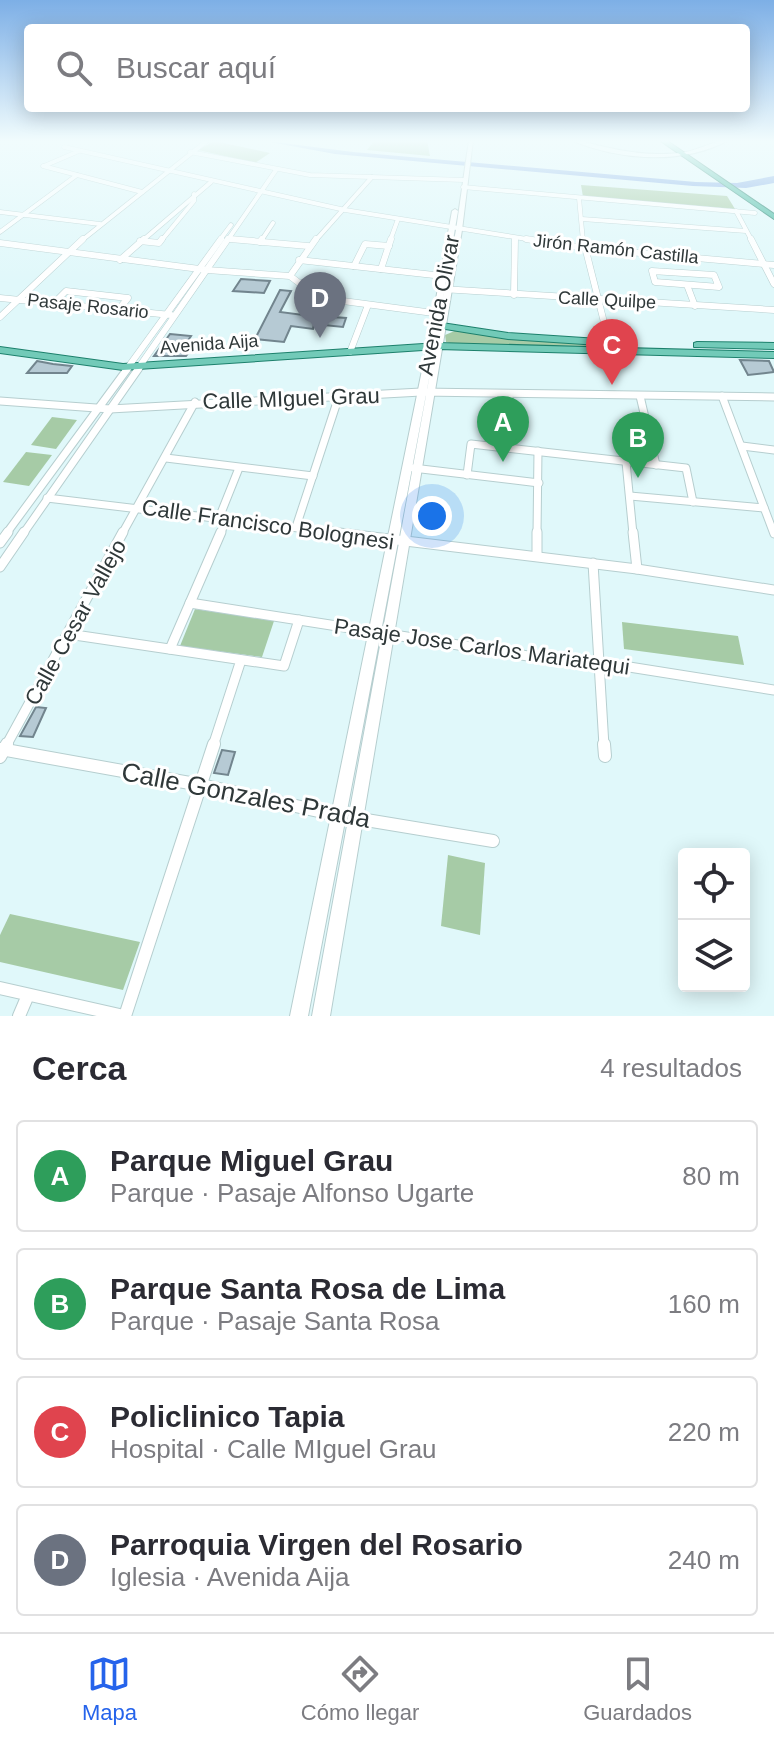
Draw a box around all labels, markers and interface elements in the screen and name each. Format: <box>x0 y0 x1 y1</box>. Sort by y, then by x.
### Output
search box <box>24 24 750 112</box>
icon: search <box>52 46 96 90</box>
text: Buscar aquí <box>116 51 276 84</box>
street label: Jirón Ramón Castilla <box>532 230 701 268</box>
street label: Avenida Olivar <box>413 233 464 378</box>
pin: D <box>294 272 346 338</box>
street label: Calle Quilpe <box>558 287 656 313</box>
street label: Pasaje Rosario <box>26 290 150 322</box>
pin: C <box>586 319 638 385</box>
street label: Avenida Aija <box>159 331 260 357</box>
street label: Calle MIguel Grau <box>202 383 380 414</box>
pin: A <box>477 396 529 462</box>
pin: B <box>612 412 664 478</box>
street label: Calle Francisco Bolognesi <box>140 494 396 555</box>
your location <box>412 496 452 536</box>
street label: Calle Cesar Vallejo <box>20 535 131 709</box>
street label: Pasaje Jose Carlos Mariatequi <box>332 613 631 680</box>
street label: Calle Gonzales Prada <box>119 756 374 834</box>
map controls <box>678 848 750 992</box>
button: locate <box>678 848 750 920</box>
button: layers <box>678 920 750 992</box>
text: Cerca <box>32 1049 127 1087</box>
text: 4 resultados <box>600 1053 742 1083</box>
text: Parque Miguel Grau <box>110 1144 393 1177</box>
text: A <box>51 1161 69 1191</box>
text: 80 m <box>682 1161 740 1191</box>
text: Parque · Pasaje Alfonso Ugarte <box>110 1178 474 1208</box>
text: Parque Santa Rosa de Lima <box>110 1272 505 1305</box>
text: B <box>51 1289 69 1319</box>
text: 160 m <box>668 1289 740 1319</box>
text: Parque · Pasaje Santa Rosa <box>110 1306 440 1336</box>
text: Policlinico Tapia <box>110 1400 345 1433</box>
text: C <box>51 1417 69 1447</box>
text: 220 m <box>668 1417 740 1447</box>
text: Hospital · Calle MIguel Grau <box>110 1434 437 1464</box>
text: Parroquia Virgen del Rosario <box>110 1528 523 1561</box>
text: D <box>51 1545 69 1575</box>
text: 240 m <box>668 1545 740 1575</box>
text: Iglesia · Avenida Aija <box>110 1562 349 1592</box>
tab: Mapa <box>82 1652 137 1726</box>
tab: Cómo llegar <box>301 1652 419 1726</box>
tab: Guardados <box>583 1652 692 1726</box>

